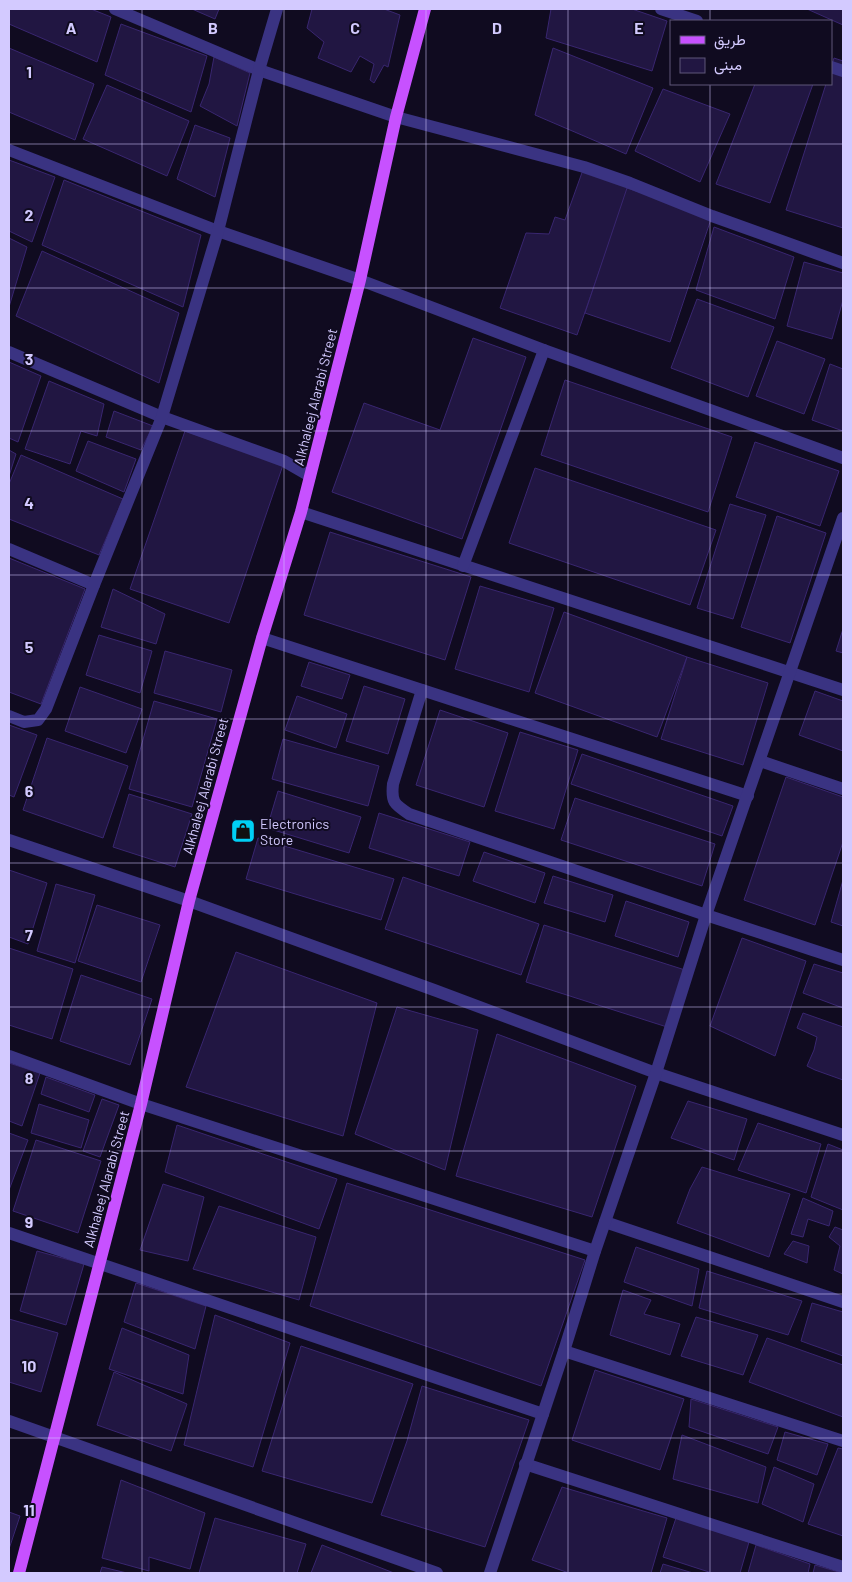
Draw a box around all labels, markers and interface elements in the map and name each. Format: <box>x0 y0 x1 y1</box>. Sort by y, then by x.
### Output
text: A <box>66 18 77 37</box>
text: B <box>208 18 218 37</box>
text: C <box>350 18 360 37</box>
text: D <box>492 18 502 37</box>
text: E <box>634 18 644 37</box>
legend <box>670 20 832 85</box>
text: طريق <box>714 30 746 50</box>
text: مبنى <box>714 55 742 75</box>
text: 1 <box>26 62 32 81</box>
text: 2 <box>25 205 34 224</box>
street label: Alkhaleej Alarabi Street <box>290 326 340 468</box>
text: 3 <box>25 349 33 368</box>
text: 4 <box>24 493 34 512</box>
text: 5 <box>25 637 34 656</box>
street label: Alkhaleej Alarabi Street <box>179 716 231 856</box>
text: 6 <box>25 781 34 800</box>
place label: Electronics Store <box>260 815 330 848</box>
shop icon: Electronics Store <box>230 818 256 844</box>
text: 7 <box>25 925 33 944</box>
text: 8 <box>25 1068 34 1087</box>
street label: Alkhaleej Alarabi Street <box>80 1109 132 1249</box>
text: 9 <box>25 1212 33 1231</box>
text: 10 <box>22 1356 36 1375</box>
text: 11 <box>23 1500 35 1519</box>

